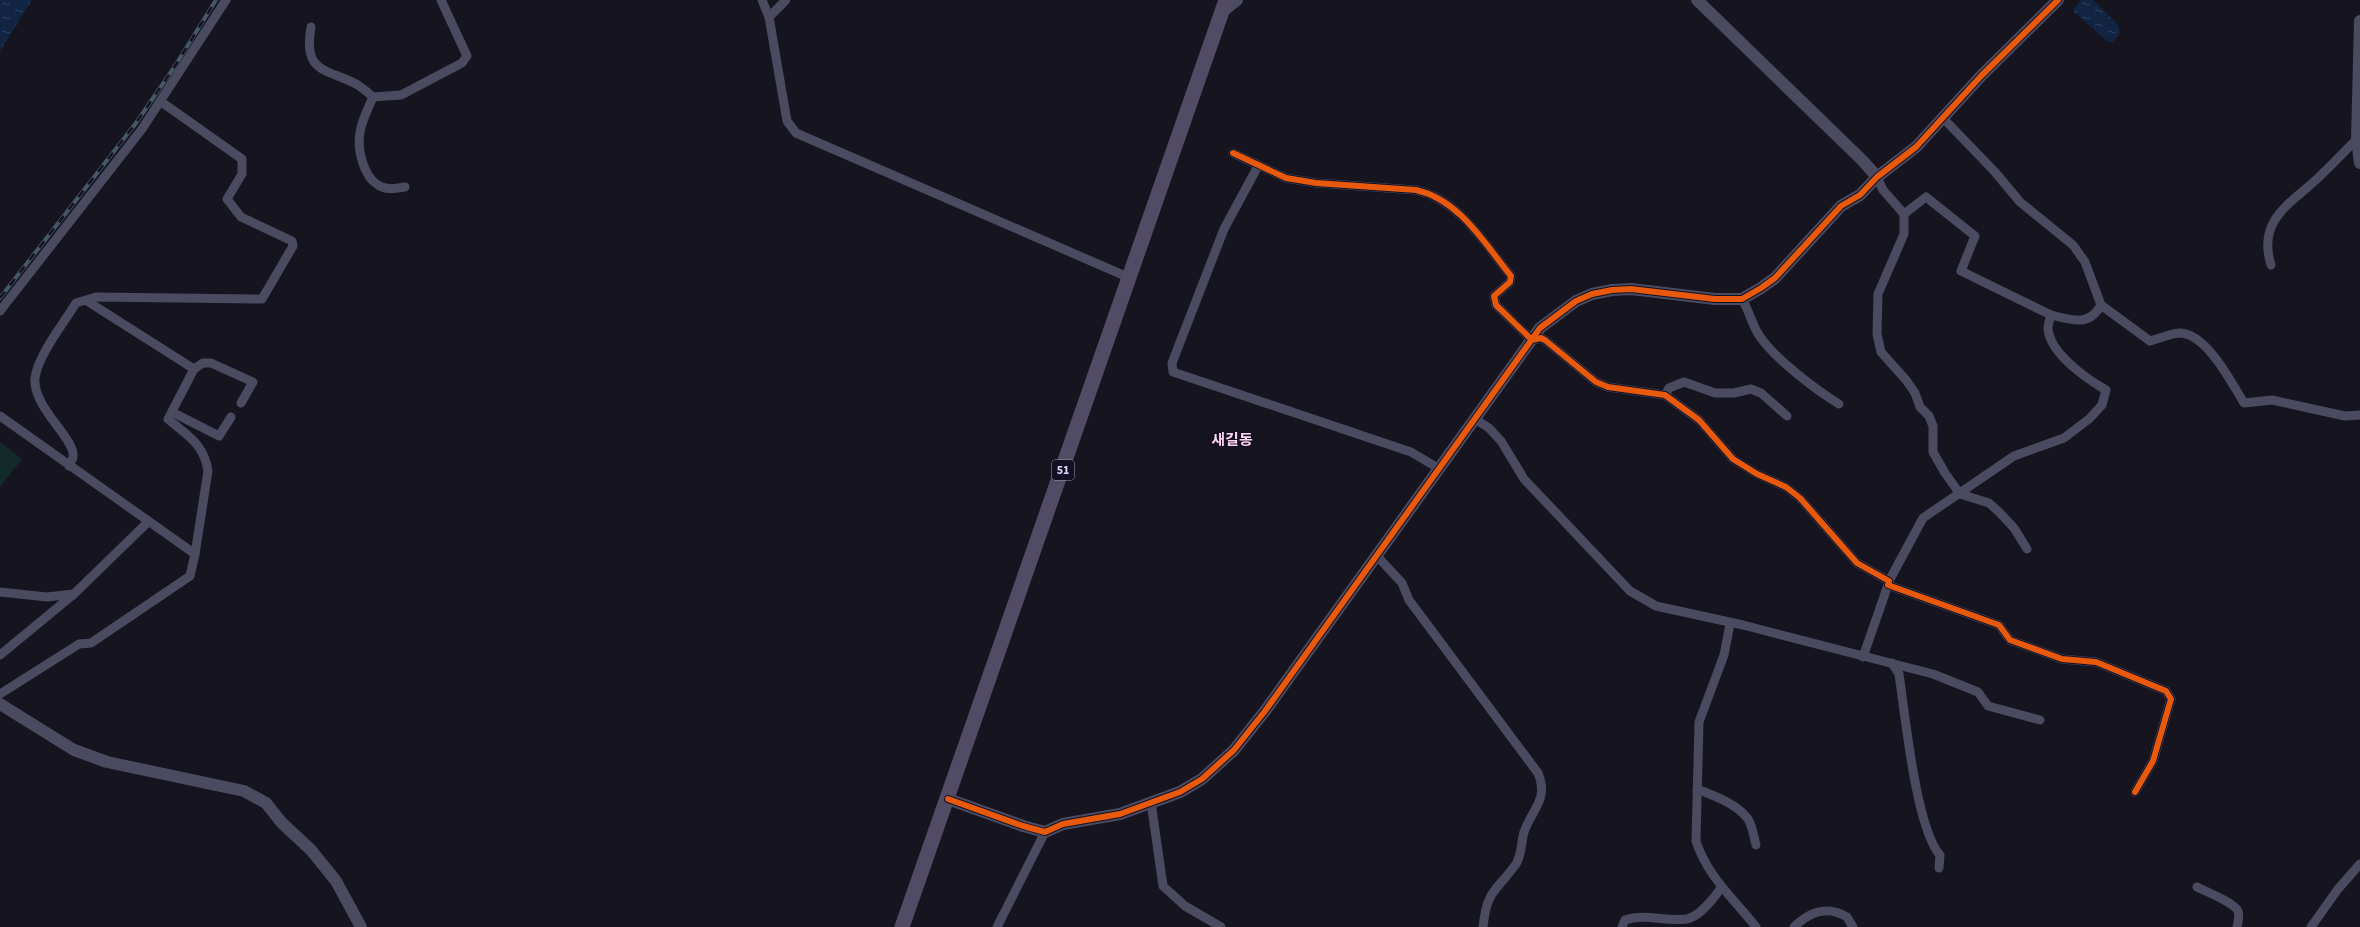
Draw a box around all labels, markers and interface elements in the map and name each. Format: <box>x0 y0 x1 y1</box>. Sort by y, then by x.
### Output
district label: 새길동 <box>1211 430 1253 451</box>
road number: 51 <box>1052 460 1074 480</box>

